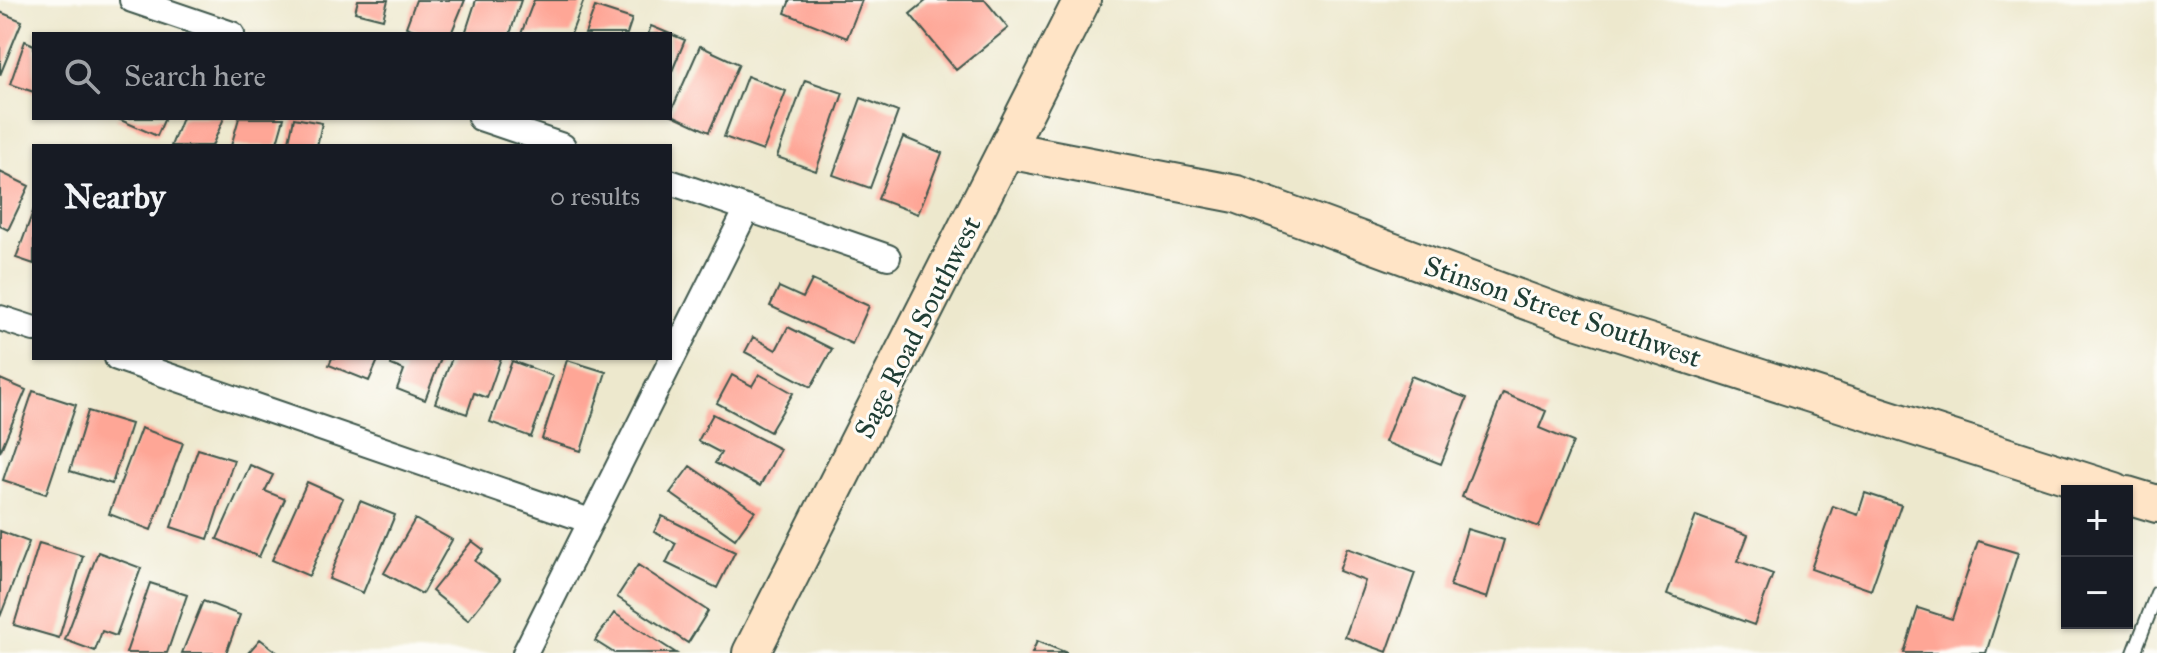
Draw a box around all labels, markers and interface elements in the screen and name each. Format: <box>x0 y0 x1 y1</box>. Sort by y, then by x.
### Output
search box <box>32 32 672 120</box>
icon: search <box>60 54 104 98</box>
text: Search here <box>124 58 266 94</box>
text: Nearby <box>64 176 166 217</box>
text: 0 results <box>550 180 640 212</box>
street label: Sage Road Southwest <box>846 210 989 444</box>
street label: Stinson Street Southwest <box>1420 248 1706 375</box>
map controls <box>2061 485 2133 629</box>
button: + <box>2061 485 2133 557</box>
button: − <box>2061 557 2133 629</box>

